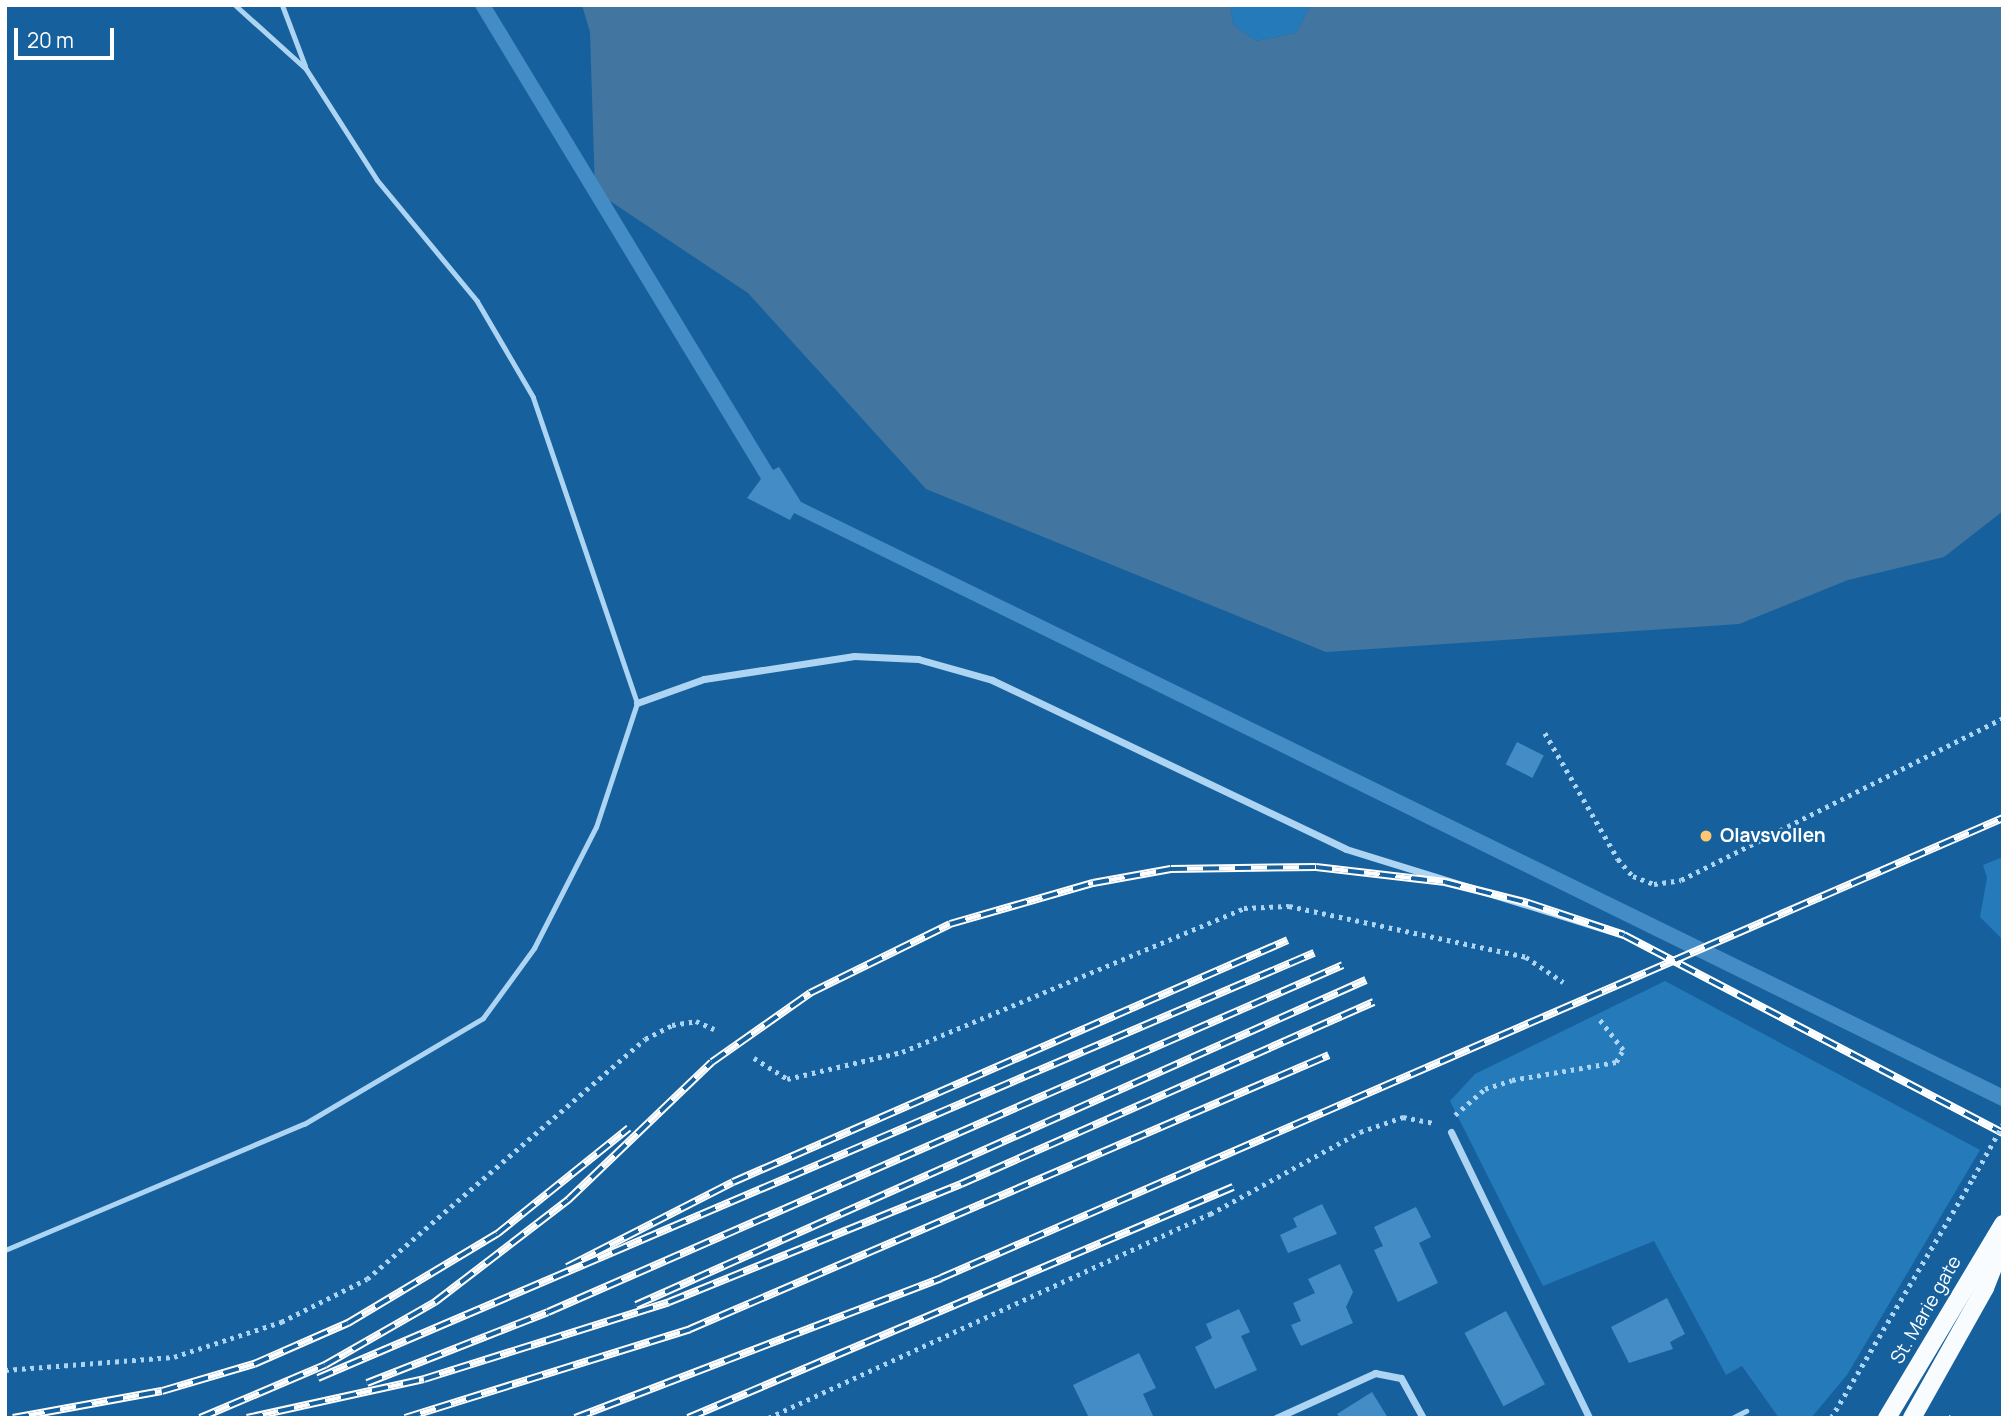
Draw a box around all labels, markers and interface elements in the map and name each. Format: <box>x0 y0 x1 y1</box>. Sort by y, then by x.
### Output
scale bar <box>18 14 117 58</box>
text: 20 m <box>27 26 74 54</box>
place label: Olavsvollen <box>1720 825 1826 847</box>
marker: Olavsvollen <box>1698 828 1714 844</box>
street label: St. Marie gate <box>1886 1252 1966 1368</box>

